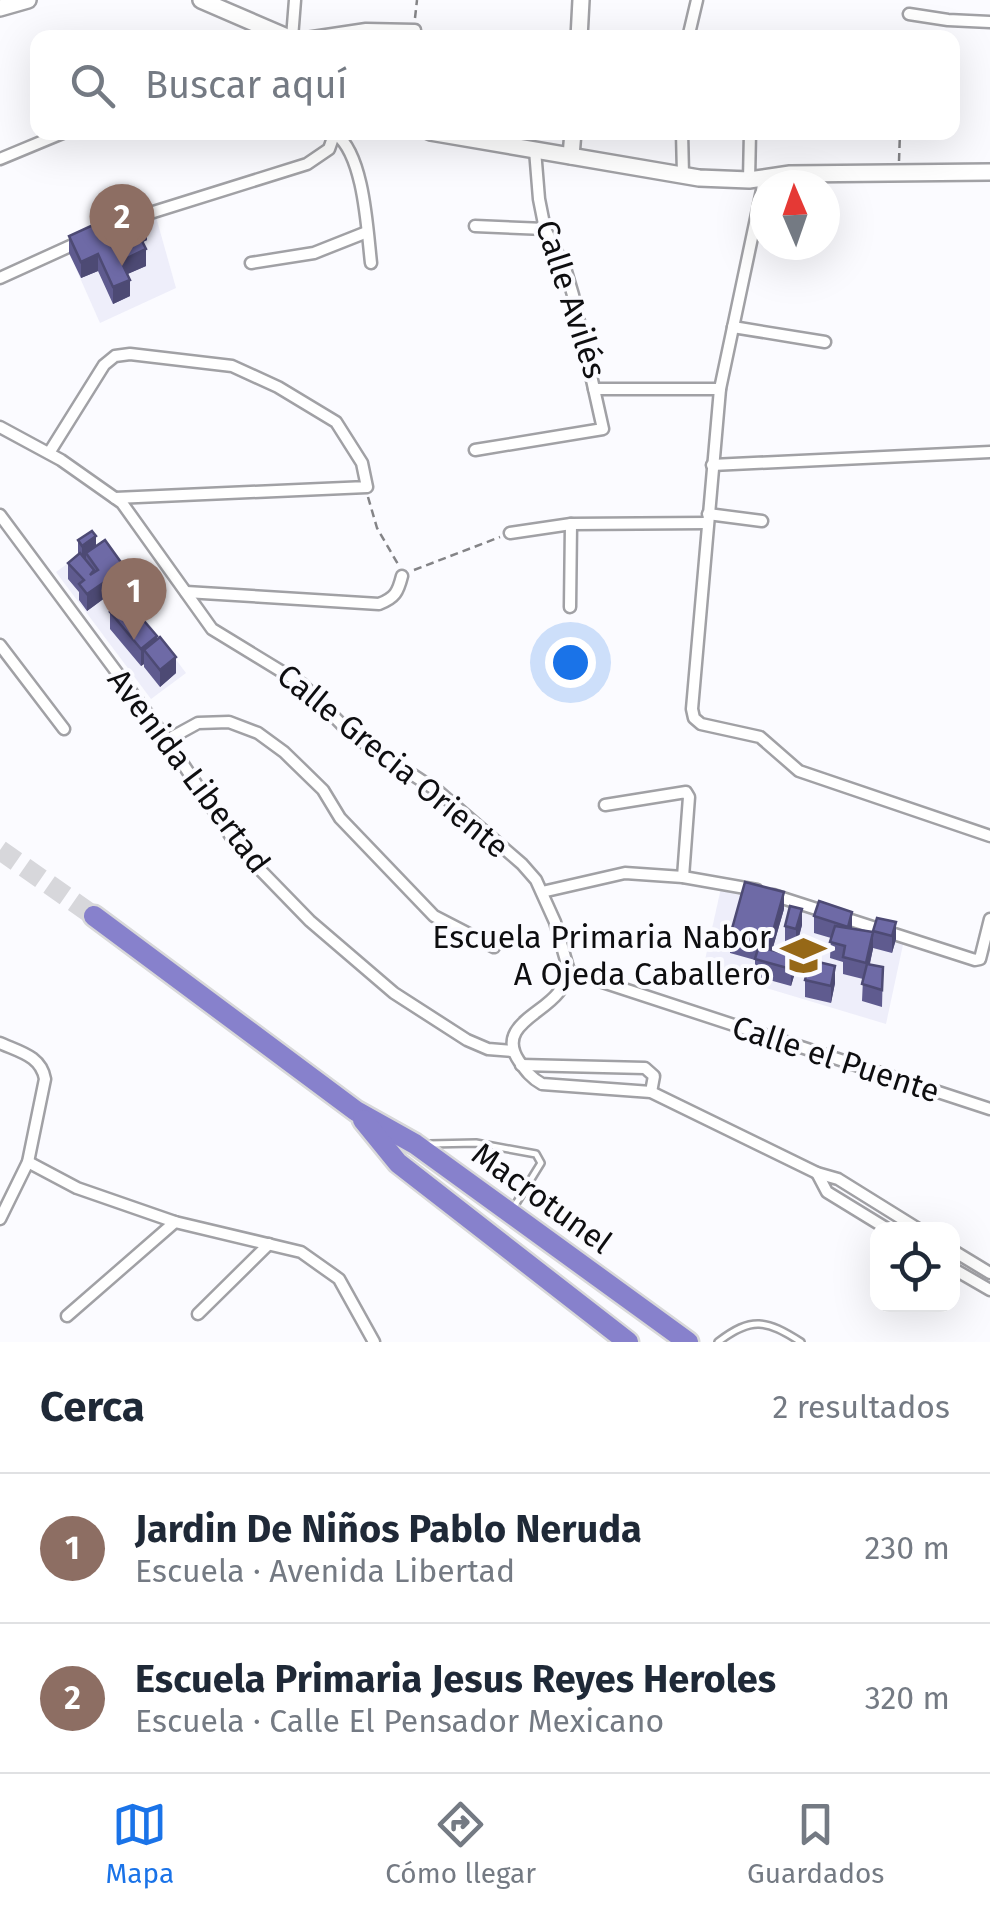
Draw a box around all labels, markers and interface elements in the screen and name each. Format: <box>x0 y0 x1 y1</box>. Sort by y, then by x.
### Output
search box <box>30 30 960 140</box>
icon: search <box>65 58 120 113</box>
text: Buscar aquí <box>145 62 347 108</box>
north arrow <box>750 170 840 260</box>
pin: 2 <box>90 184 154 266</box>
street label: Calle Avilés <box>528 215 614 383</box>
pin: 1 <box>102 558 166 640</box>
your location <box>545 637 596 688</box>
street label: Calle Grecia Oriente <box>270 656 516 866</box>
street label: Avenida Libertad <box>100 661 278 881</box>
place label: Escuela Primaria Nabor A Ojeda Caballero <box>432 918 772 993</box>
school or university icon: Escuela Primaria Nabor A Ojeda Caballero <box>780 931 828 979</box>
street label: Calle el Puente <box>728 1008 944 1110</box>
street label: Macrotunel <box>465 1135 619 1261</box>
map controls <box>870 1222 960 1312</box>
button: locate <box>870 1222 960 1312</box>
text: Cerca <box>40 1382 145 1432</box>
text: 2 resultados <box>772 1388 950 1426</box>
text: Jardin De Niños Pablo Neruda <box>135 1506 642 1552</box>
text: 1 <box>65 1529 80 1567</box>
text: 230 m <box>865 1529 950 1567</box>
text: Escuela · Avenida Libertad <box>135 1552 515 1590</box>
text: Escuela Primaria Jesus Reyes Heroles <box>135 1656 776 1702</box>
text: 2 <box>64 1679 81 1717</box>
text: 320 m <box>865 1679 950 1717</box>
text: Escuela · Calle El Pensador Mexicano <box>135 1702 664 1740</box>
tab: Mapa <box>106 1797 174 1890</box>
tab: Cómo llegar <box>385 1797 536 1890</box>
tab: Guardados <box>747 1797 884 1890</box>

